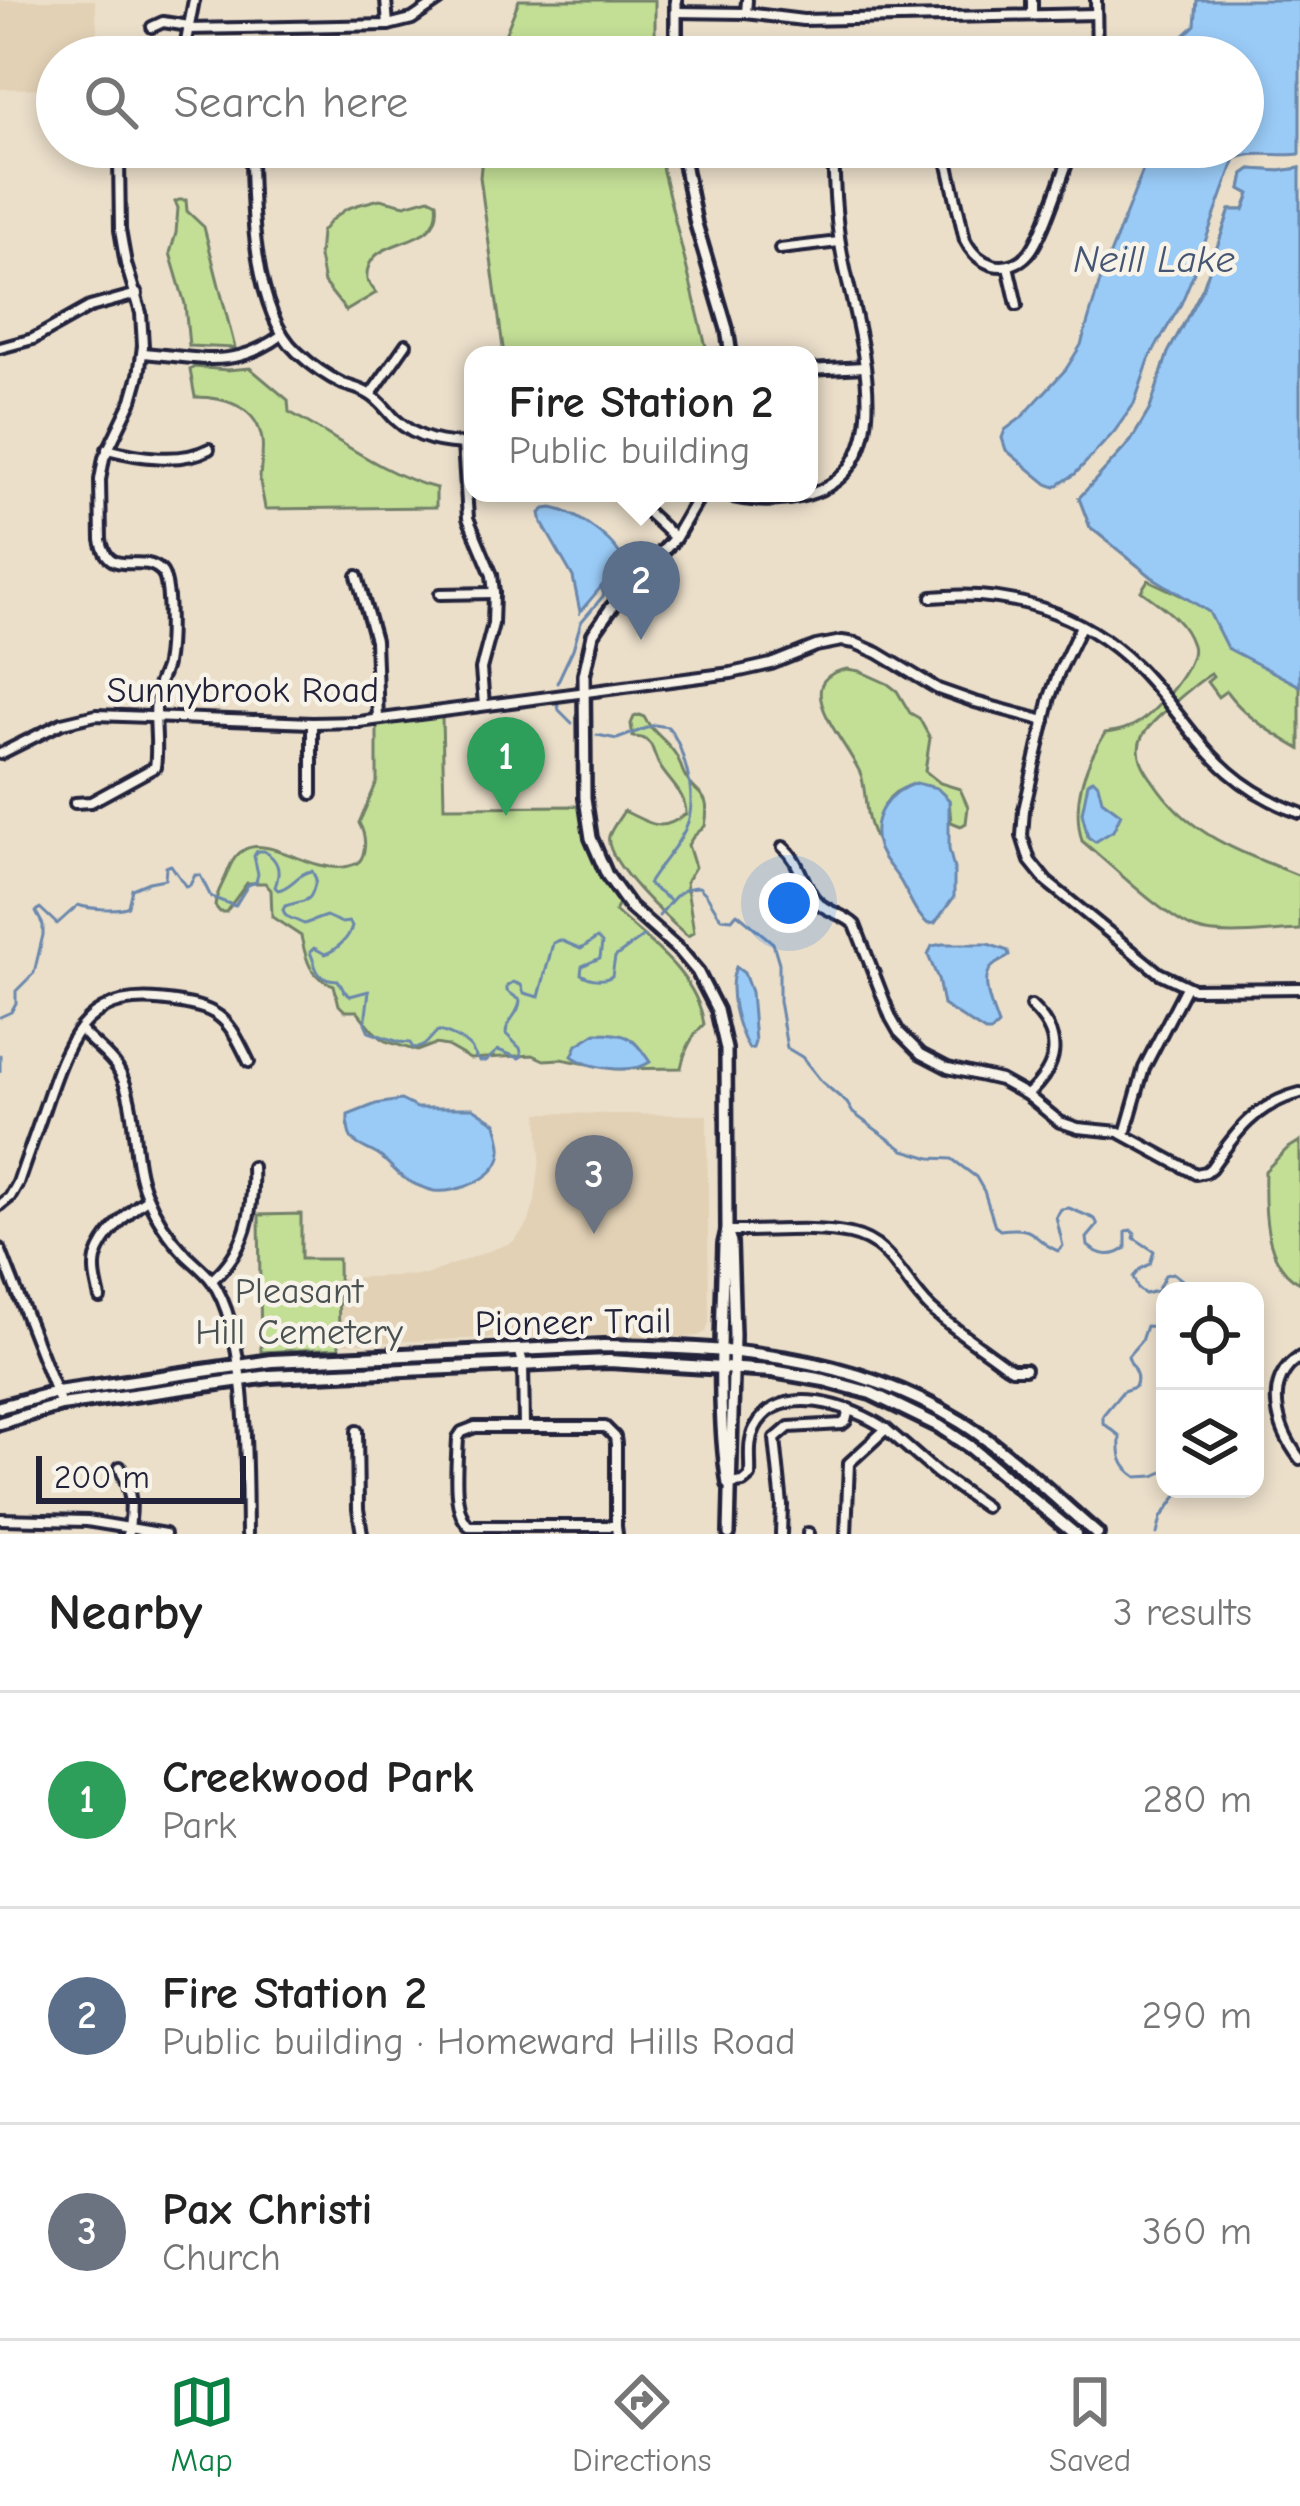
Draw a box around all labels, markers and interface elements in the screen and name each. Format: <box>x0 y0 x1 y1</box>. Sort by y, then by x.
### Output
search box <box>36 36 1264 168</box>
icon: search <box>78 69 144 135</box>
text: Search here <box>174 76 408 128</box>
water label: Neill Lake <box>1073 237 1235 282</box>
popup <box>464 346 818 502</box>
text: Fire Station 2 <box>509 376 773 428</box>
text: Public building <box>509 428 750 473</box>
pin: 2 <box>602 541 680 640</box>
street label: Sunnybrook Road <box>107 670 379 711</box>
pin: 1 <box>467 717 545 816</box>
your location <box>759 873 819 933</box>
pin: 3 <box>555 1135 633 1234</box>
park label: Pleasant Hill Cemetery <box>195 1271 404 1353</box>
map controls <box>1156 1282 1264 1498</box>
button: locate <box>1156 1282 1264 1390</box>
street label: Pioneer Trail <box>474 1300 672 1345</box>
button: layers <box>1156 1390 1264 1498</box>
scale bar <box>36 1450 246 1503</box>
text: 200 m <box>54 1458 150 1496</box>
text: Nearby <box>48 1583 202 1642</box>
text: 3 results <box>1113 1590 1252 1635</box>
text: Creekwood Park <box>162 1751 474 1803</box>
text: 1 <box>79 1777 95 1822</box>
text: 280 m <box>1142 1777 1252 1822</box>
text: Park <box>162 1803 237 1848</box>
text: Fire Station 2 <box>162 1967 427 2019</box>
text: 2 <box>77 1993 97 2038</box>
text: 290 m <box>1142 1993 1252 2038</box>
text: Public building · Homeward Hills Road <box>162 2019 796 2064</box>
text: Pax Christi <box>162 2183 373 2235</box>
text: 3 <box>77 2209 97 2254</box>
text: 360 m <box>1142 2209 1252 2254</box>
text: Church <box>162 2235 281 2280</box>
tab: Map <box>169 2369 235 2479</box>
tab: Directions <box>572 2369 712 2479</box>
tab: Saved <box>1049 2369 1131 2479</box>

